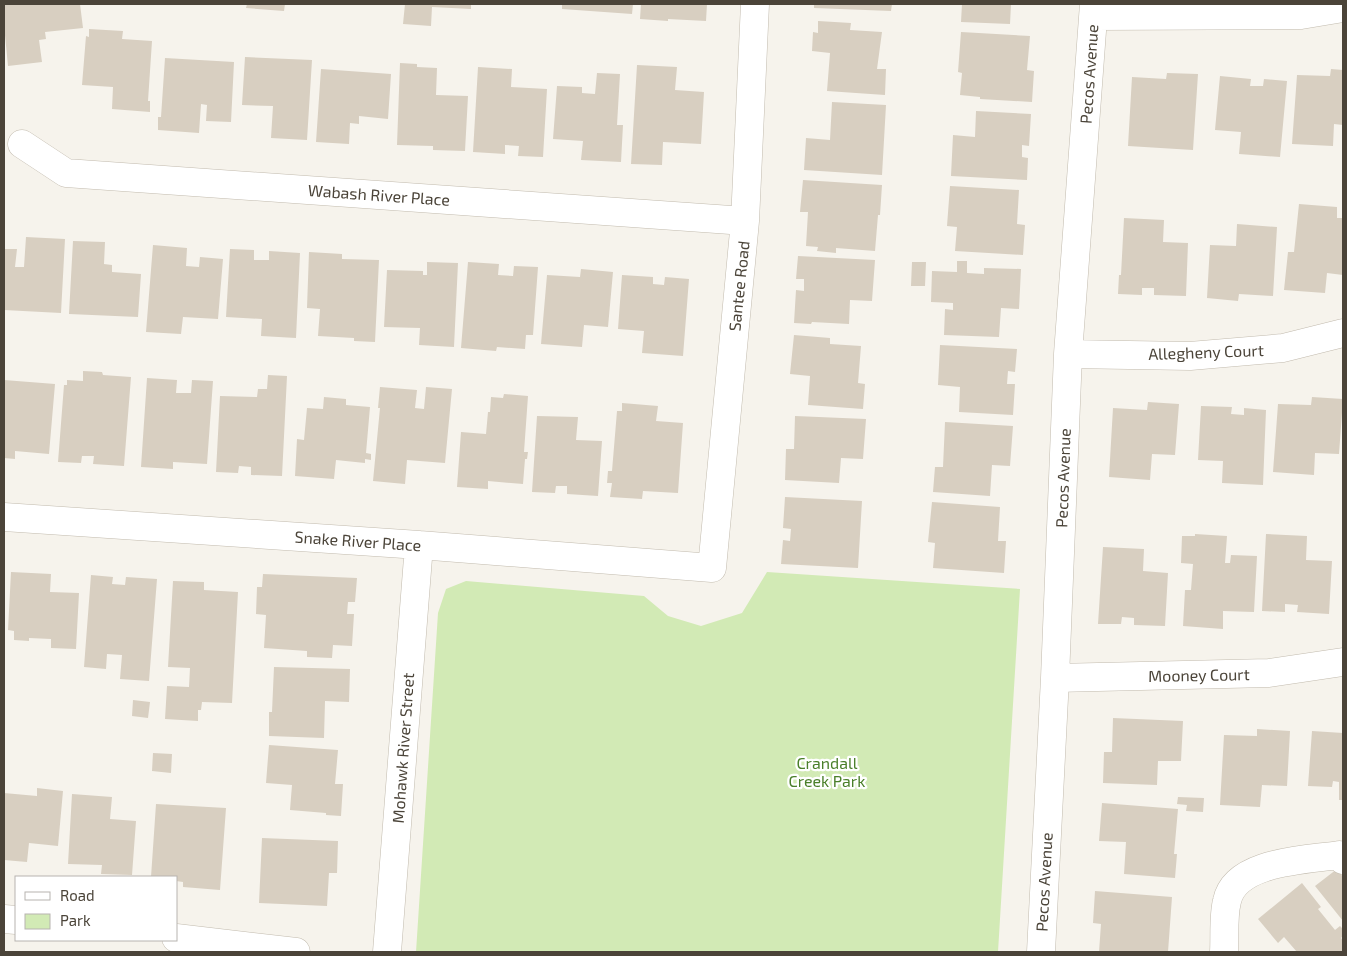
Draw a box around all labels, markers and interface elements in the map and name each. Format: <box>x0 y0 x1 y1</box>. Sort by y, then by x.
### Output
street label: Pecos Avenue <box>1076 24 1101 124</box>
street label: Wabash River Place <box>307 180 451 209</box>
street label: Santee Road <box>724 240 753 332</box>
street label: Allegheny Court <box>1148 340 1264 363</box>
street label: Pecos Avenue <box>1051 428 1074 528</box>
street label: Snake River Place <box>294 527 422 554</box>
street label: Mooney Court <box>1148 664 1250 685</box>
street label: Mohawk River Street <box>388 672 417 824</box>
park label: Crandall Creek Park <box>789 753 865 790</box>
street label: Pecos Avenue <box>1031 832 1056 932</box>
legend <box>15 876 178 941</box>
text: Road <box>60 886 95 904</box>
text: Park <box>60 911 91 929</box>

